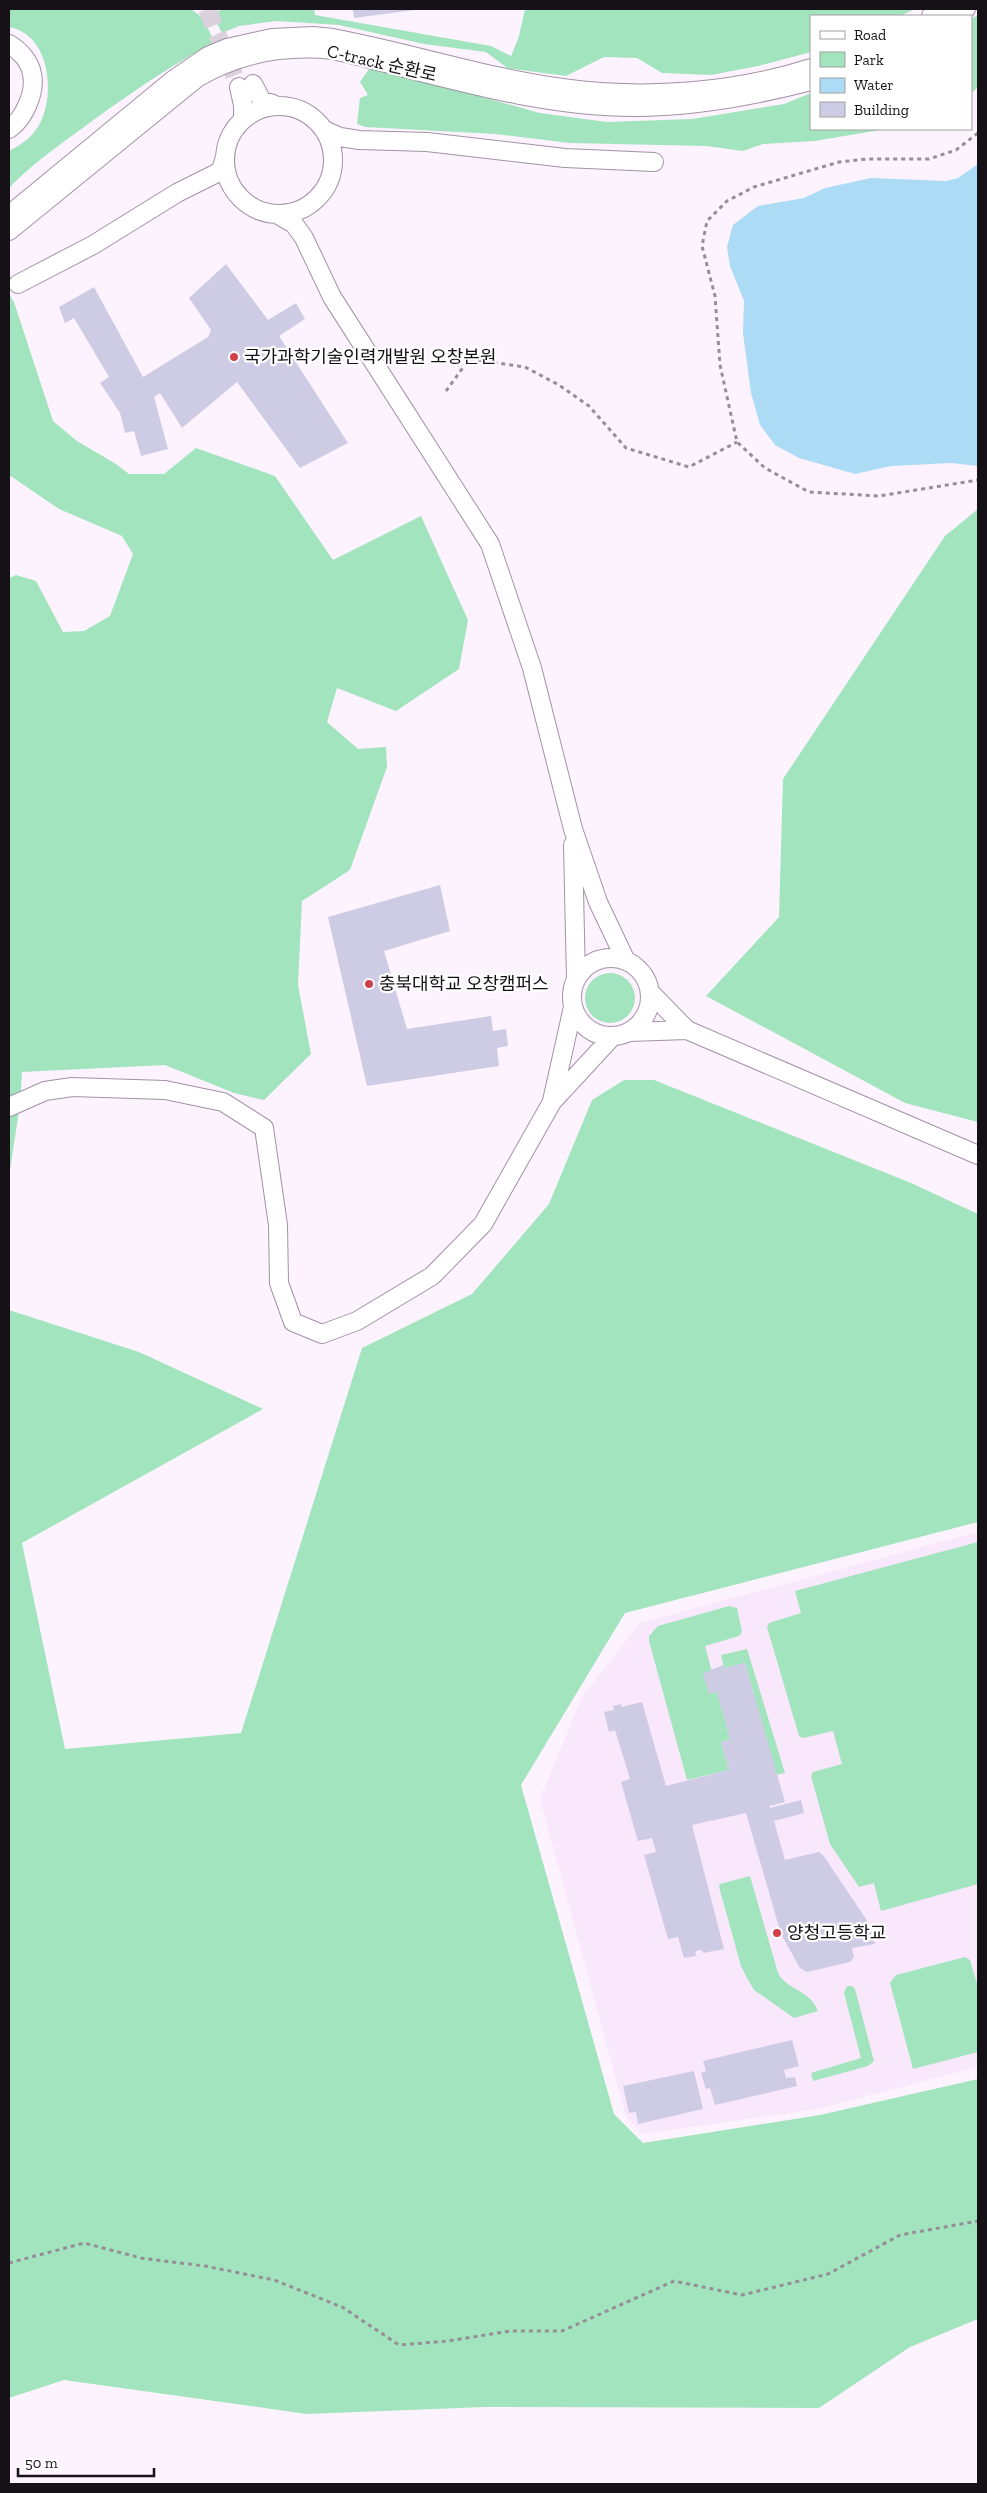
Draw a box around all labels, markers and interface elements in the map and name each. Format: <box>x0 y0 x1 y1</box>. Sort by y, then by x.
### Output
legend <box>810 15 972 130</box>
text: Road <box>854 26 887 44</box>
street label: C-track 순환로 <box>325 40 439 86</box>
text: Park <box>854 51 884 69</box>
text: Water <box>854 76 894 94</box>
text: Building <box>854 101 909 119</box>
place label: 국가과학기술인력개발원 오창본원 <box>244 346 496 368</box>
marker: 국가과학기술인력개발원 오창본원 <box>228 351 240 363</box>
place label: 충북대학교 오창캠퍼스 <box>379 973 549 995</box>
marker: 충북대학교 오창캠퍼스 <box>363 978 375 990</box>
place label: 양청고등학교 <box>787 1922 886 1944</box>
marker: 양청고등학교 <box>771 1927 783 1939</box>
scale bar <box>18 2446 154 2478</box>
text: 50 m <box>25 2454 58 2472</box>

